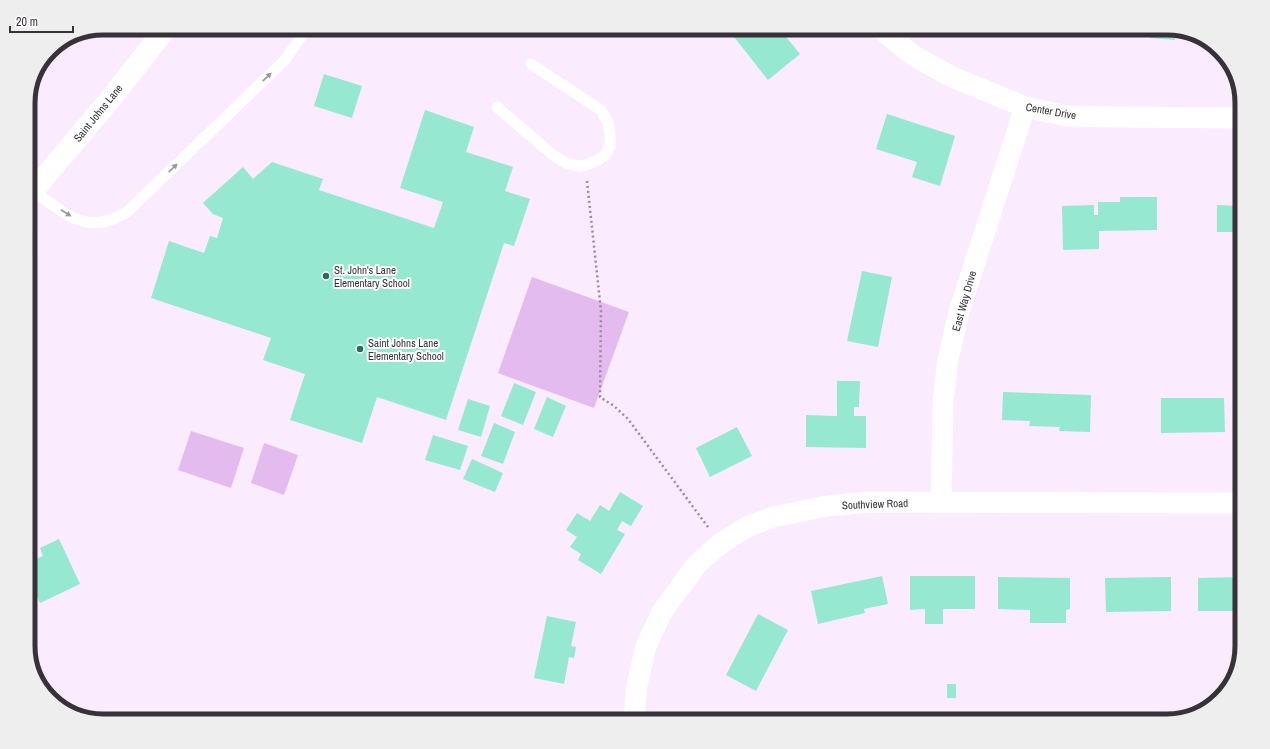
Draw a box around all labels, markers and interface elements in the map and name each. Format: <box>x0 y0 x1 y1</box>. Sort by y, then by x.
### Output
scale bar <box>10 8 73 34</box>
text: 20 m <box>16 14 38 30</box>
one-way arrow <box>262 72 272 82</box>
street label: Saint Johns Lane <box>70 81 126 145</box>
street label: Center Drive <box>1025 100 1077 122</box>
one-way arrow <box>168 163 178 172</box>
one-way arrow <box>60 210 71 217</box>
place label: St. John's Lane Elementary School <box>334 263 410 290</box>
street label: East Way Drive <box>949 269 979 333</box>
marker: St. John's Lane Elementary School <box>321 271 331 281</box>
place label: Saint Johns Lane Elementary School <box>368 336 444 363</box>
marker: Saint Johns Lane Elementary School <box>355 344 365 354</box>
street label: Southview Road <box>842 496 908 512</box>

